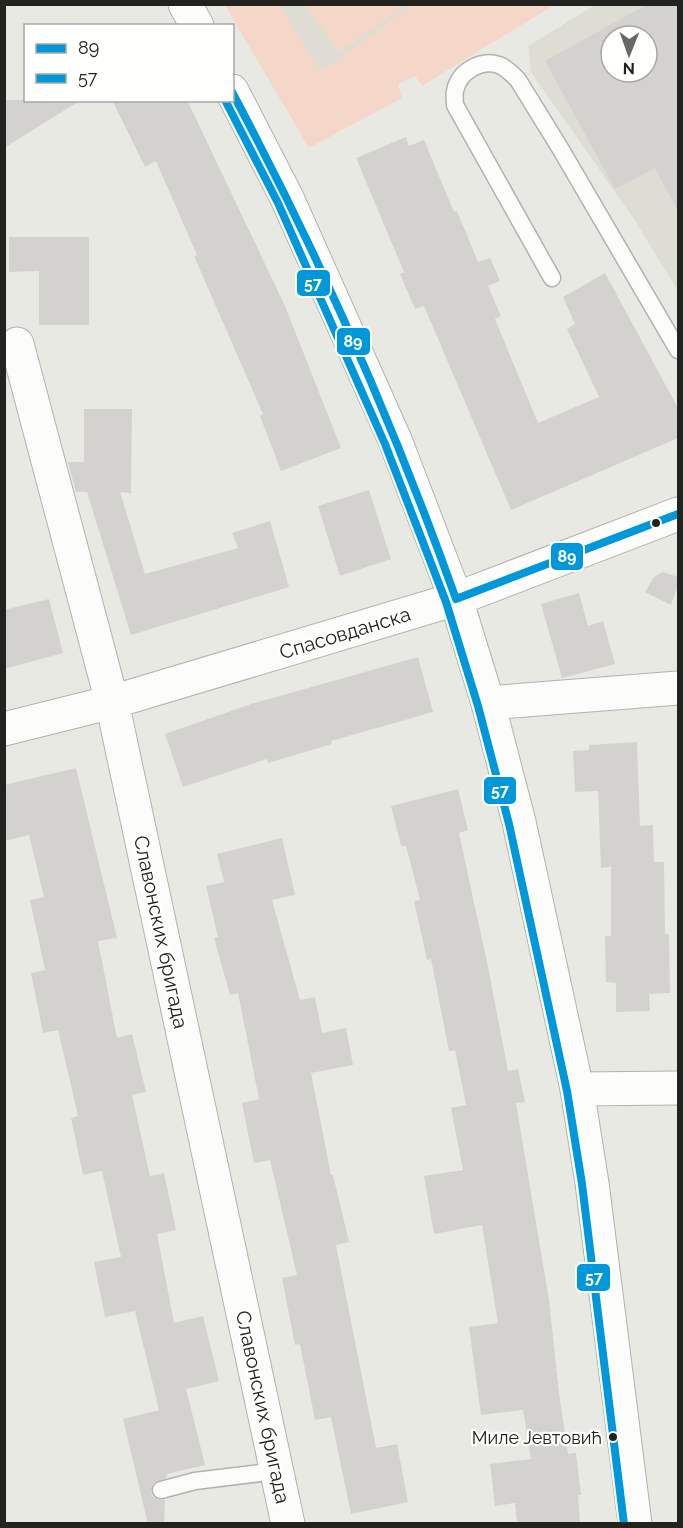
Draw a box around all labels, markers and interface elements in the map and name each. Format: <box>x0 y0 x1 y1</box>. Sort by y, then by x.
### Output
legend <box>24 24 234 102</box>
north arrow <box>599 24 659 84</box>
text: 89 <box>78 37 99 58</box>
text: N <box>622 59 635 78</box>
text: 57 <box>78 67 98 88</box>
line badge: 57 <box>296 269 331 297</box>
text: 57 <box>304 274 322 293</box>
line badge: 89 <box>336 327 371 356</box>
text: 89 <box>343 332 363 351</box>
unlabelled marker <box>650 517 662 529</box>
line badge: 89 <box>550 542 584 571</box>
text: 89 <box>557 547 577 566</box>
street label: Спасовданска <box>277 602 413 664</box>
line badge: 57 <box>483 776 517 805</box>
text: 57 <box>491 781 509 800</box>
street label: Славонских бригада <box>129 833 193 1031</box>
line badge: 57 <box>576 1263 611 1292</box>
text: 57 <box>585 1268 603 1287</box>
street label: Славонских бригада <box>231 1308 295 1506</box>
place label: Миле Јевтовић <box>472 1427 602 1448</box>
marker: Миле Јевтовић <box>607 1431 619 1443</box>

